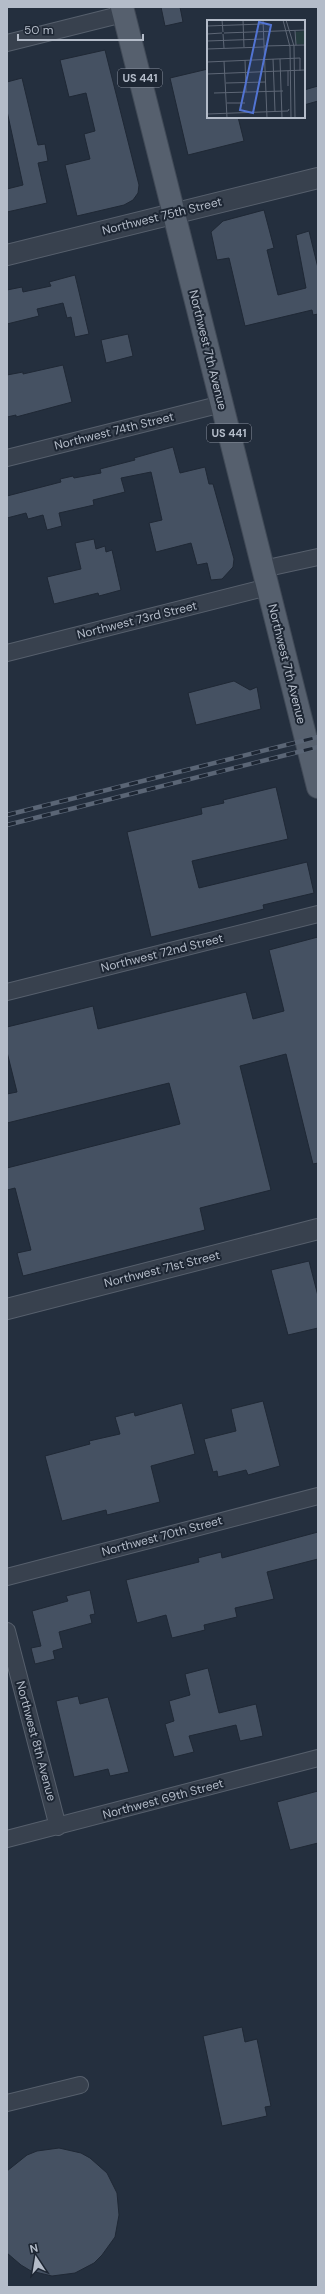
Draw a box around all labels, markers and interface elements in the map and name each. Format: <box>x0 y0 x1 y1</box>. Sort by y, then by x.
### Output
scale bar <box>18 16 143 42</box>
inset map <box>207 20 305 118</box>
text: 50 m <box>24 22 53 38</box>
road number: US 441 <box>118 69 162 87</box>
street label: Northwest 75th Street <box>100 193 224 239</box>
street label: Northwest 7th Avenue <box>185 288 231 412</box>
street label: Northwest 74th Street <box>53 408 176 454</box>
road number: US 441 <box>207 424 251 442</box>
street label: Northwest 73rd Street <box>75 597 199 643</box>
street label: Northwest 7th Avenue <box>264 602 310 726</box>
street label: Northwest 72nd Street <box>99 930 225 976</box>
street label: Northwest 71st Street <box>102 1247 222 1291</box>
street label: Northwest 70th Street <box>100 1512 224 1560</box>
street label: Northwest 8th Avenue <box>12 1679 60 1803</box>
street label: Northwest 69th Street <box>101 1775 225 1823</box>
north arrow <box>16 2238 56 2278</box>
text: N <box>29 2241 39 2256</box>

